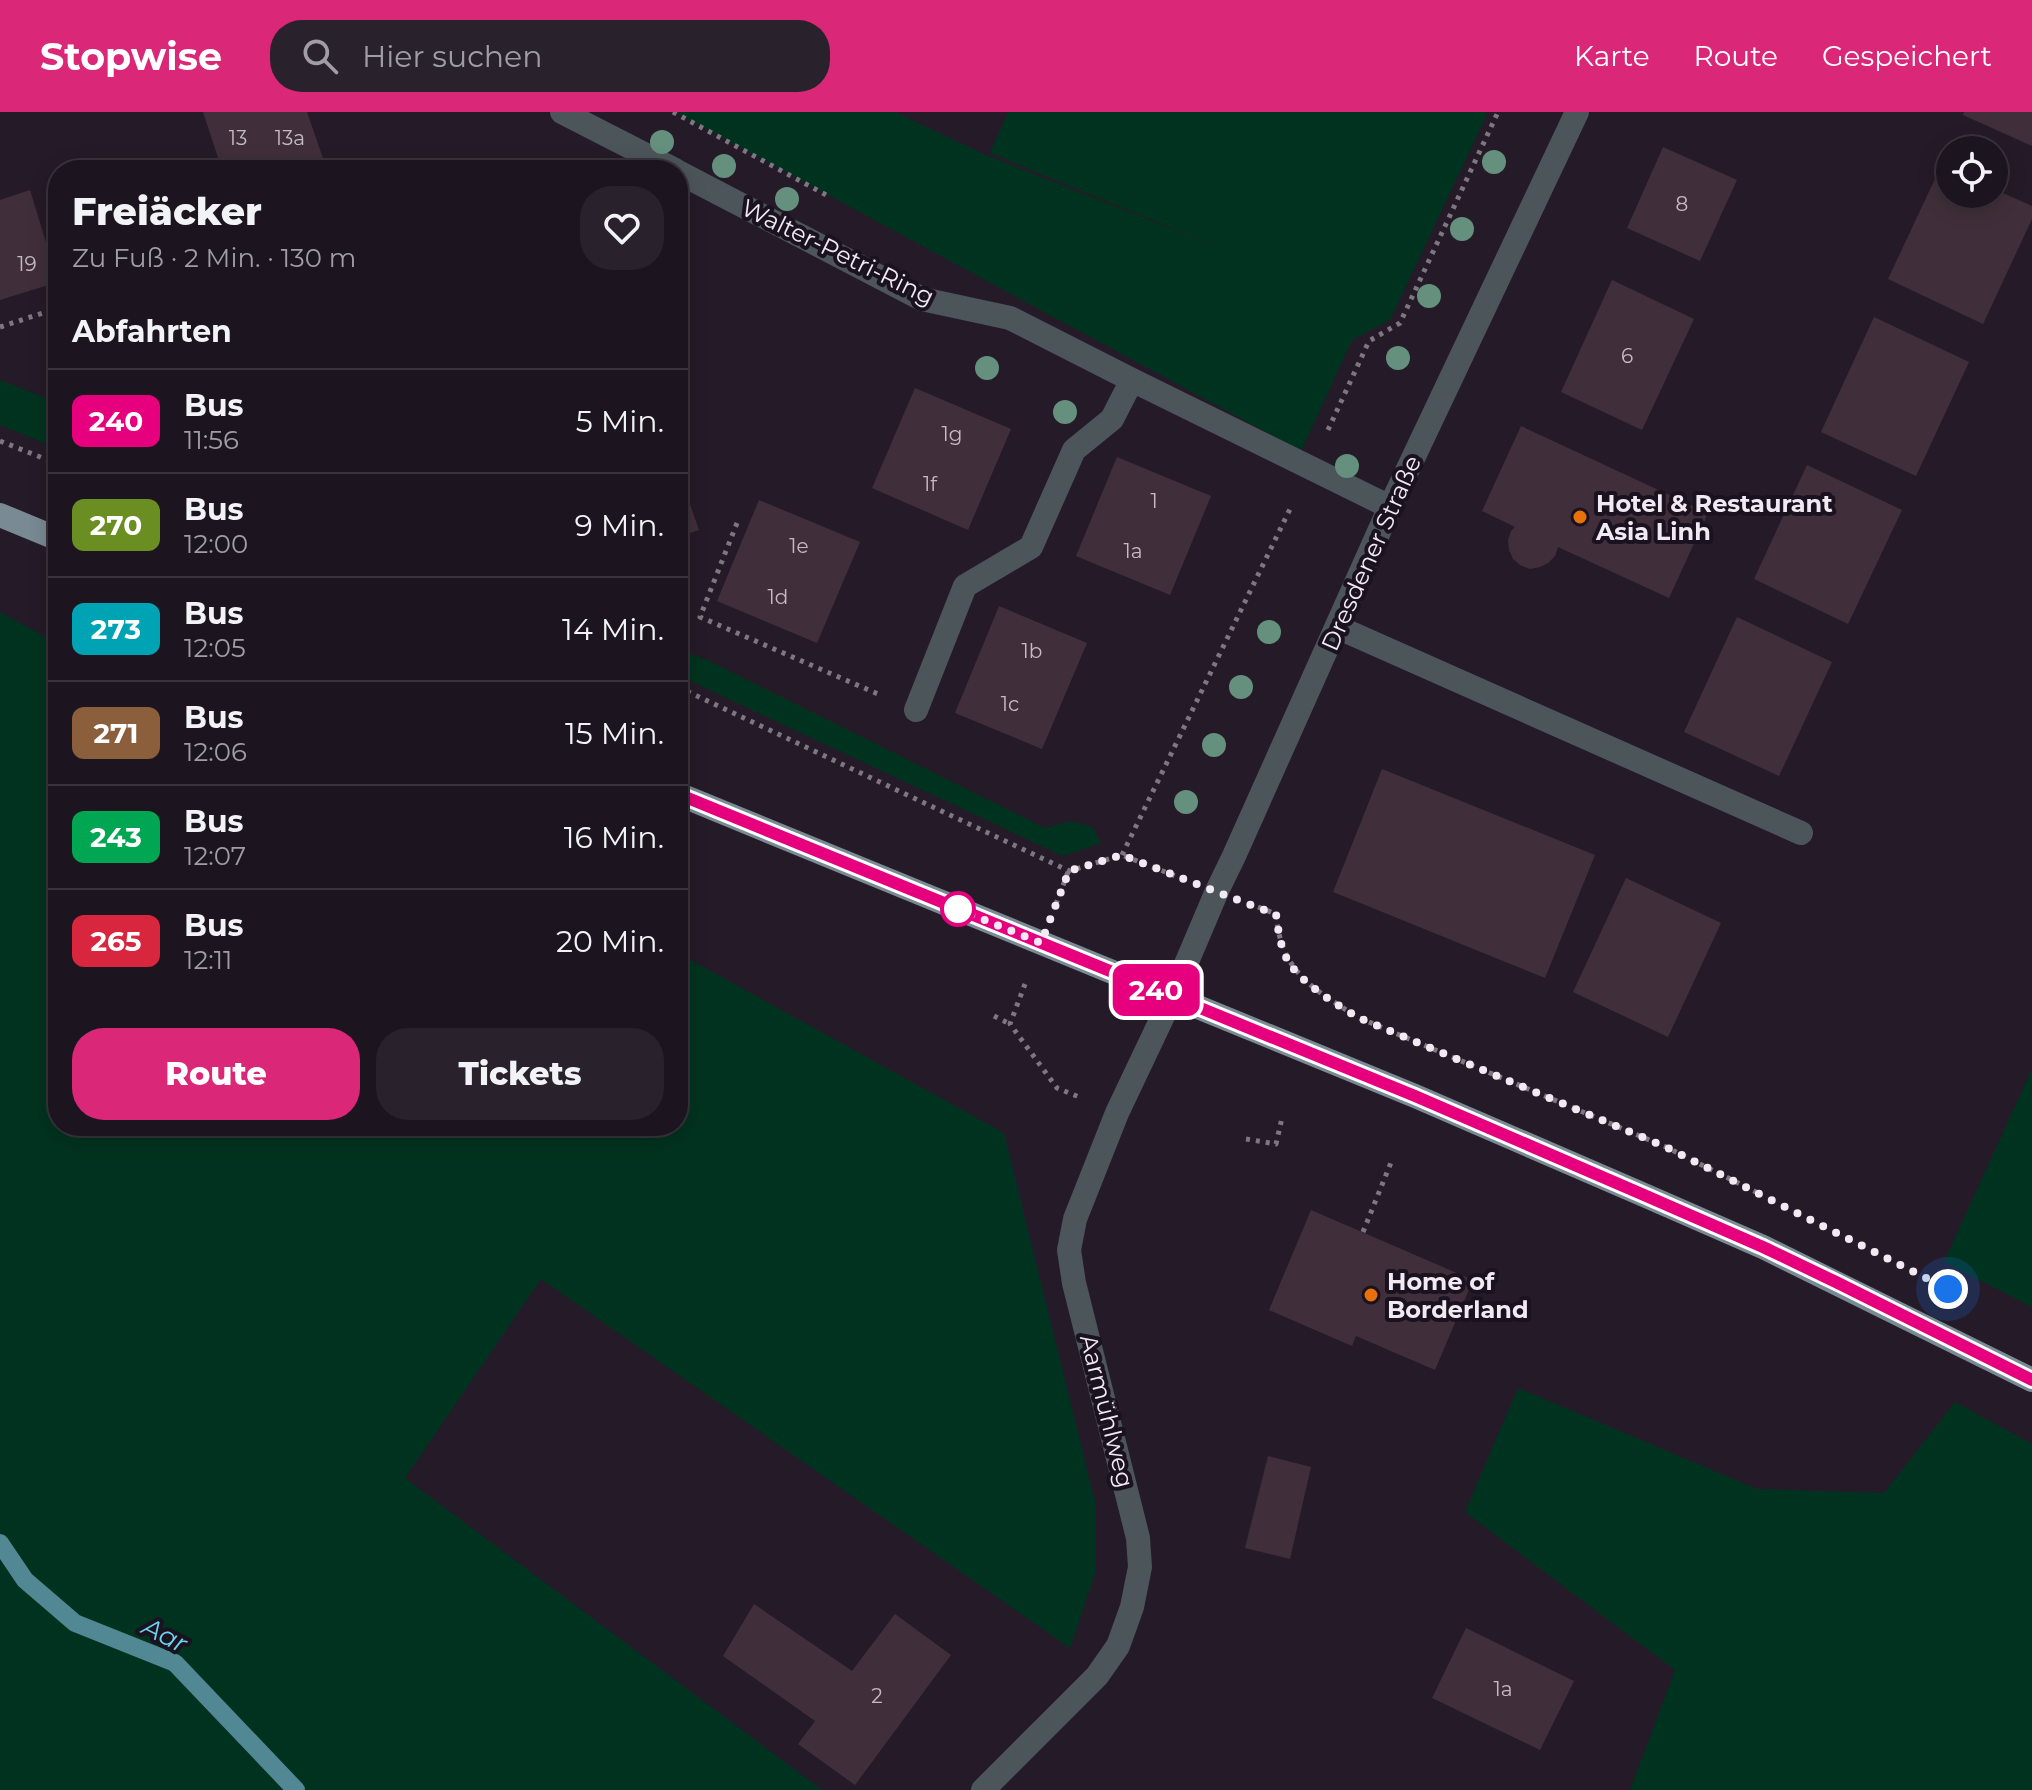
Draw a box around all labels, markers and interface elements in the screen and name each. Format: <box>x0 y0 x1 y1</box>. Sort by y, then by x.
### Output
search box <box>270 20 830 92</box>
text: Stopwise <box>40 33 222 80</box>
icon: search <box>298 34 342 78</box>
text: Hier suchen <box>362 38 543 75</box>
text: Karte <box>1574 39 1650 73</box>
text: Route <box>1694 39 1778 73</box>
text: Gespeichert <box>1822 39 1992 73</box>
house number: 13 <box>229 126 247 150</box>
house number: 13a <box>275 126 305 150</box>
map controls <box>1936 136 2008 208</box>
button: locate <box>1936 136 2008 208</box>
button: heart <box>580 186 664 270</box>
text: Freiäcker <box>72 188 262 235</box>
house number: 8 <box>1676 192 1688 216</box>
street label: Walter-Petri-Ring <box>737 193 939 311</box>
text: Zu Fuß · 2 Min. · 130 m <box>72 242 356 274</box>
house number: 19 <box>17 252 37 276</box>
text: Abfahrten <box>72 313 232 350</box>
house number: 6 <box>1621 344 1633 368</box>
text: Bus <box>184 387 244 424</box>
text: 5 Min. <box>576 403 664 440</box>
text: 240 <box>89 404 143 438</box>
house number: 1g <box>942 422 962 446</box>
text: 11:56 <box>184 424 239 456</box>
street label: Dresdener Straße <box>1315 451 1427 655</box>
house number: 1f <box>923 472 938 496</box>
house number: 1 <box>1150 489 1158 513</box>
place label: Hotel & Restaurant Asia Linh <box>1595 489 1833 546</box>
text: Bus <box>184 491 244 528</box>
text: 9 Min. <box>575 507 664 544</box>
text: 270 <box>90 508 142 542</box>
marker: Hotel & Restaurant Asia Linh <box>1571 508 1589 526</box>
text: 12:00 <box>184 528 248 560</box>
house number: 1e <box>789 534 809 558</box>
house number: 1a <box>1123 539 1143 563</box>
house number: 1d <box>768 585 788 609</box>
text: Bus <box>184 595 244 632</box>
text: 14 Min. <box>562 611 664 648</box>
text: 273 <box>91 612 141 646</box>
text: 12:05 <box>184 632 246 664</box>
house number: 1b <box>1022 639 1042 663</box>
house number: 1c <box>1001 692 1019 716</box>
text: Bus <box>184 699 244 736</box>
text: 15 Min. <box>565 715 664 752</box>
text: 271 <box>93 716 139 750</box>
text: 12:06 <box>184 736 247 768</box>
text: Bus <box>184 803 244 840</box>
text: 16 Min. <box>564 819 664 856</box>
text: 243 <box>90 820 142 854</box>
text: 12:07 <box>184 840 246 872</box>
unlabelled marker <box>941 892 975 926</box>
text: Bus <box>184 907 244 944</box>
text: 20 Min. <box>556 923 664 960</box>
text: 265 <box>90 924 142 958</box>
text: 12:11 <box>184 944 232 976</box>
line badge: 240 <box>1110 964 1202 1016</box>
text: 240 <box>1129 973 1183 1007</box>
button: Route <box>72 1028 360 1120</box>
button: Tickets <box>376 1028 664 1120</box>
place label: Home of Borderland <box>1387 1267 1529 1324</box>
your location <box>1928 1269 1968 1309</box>
marker: Home of Borderland <box>1362 1286 1380 1304</box>
street label: Aarmühlweg <box>1074 1331 1140 1491</box>
water label: Aar <box>135 1609 194 1660</box>
house number: 1a <box>1493 1677 1513 1701</box>
house number: 2 <box>871 1684 883 1708</box>

